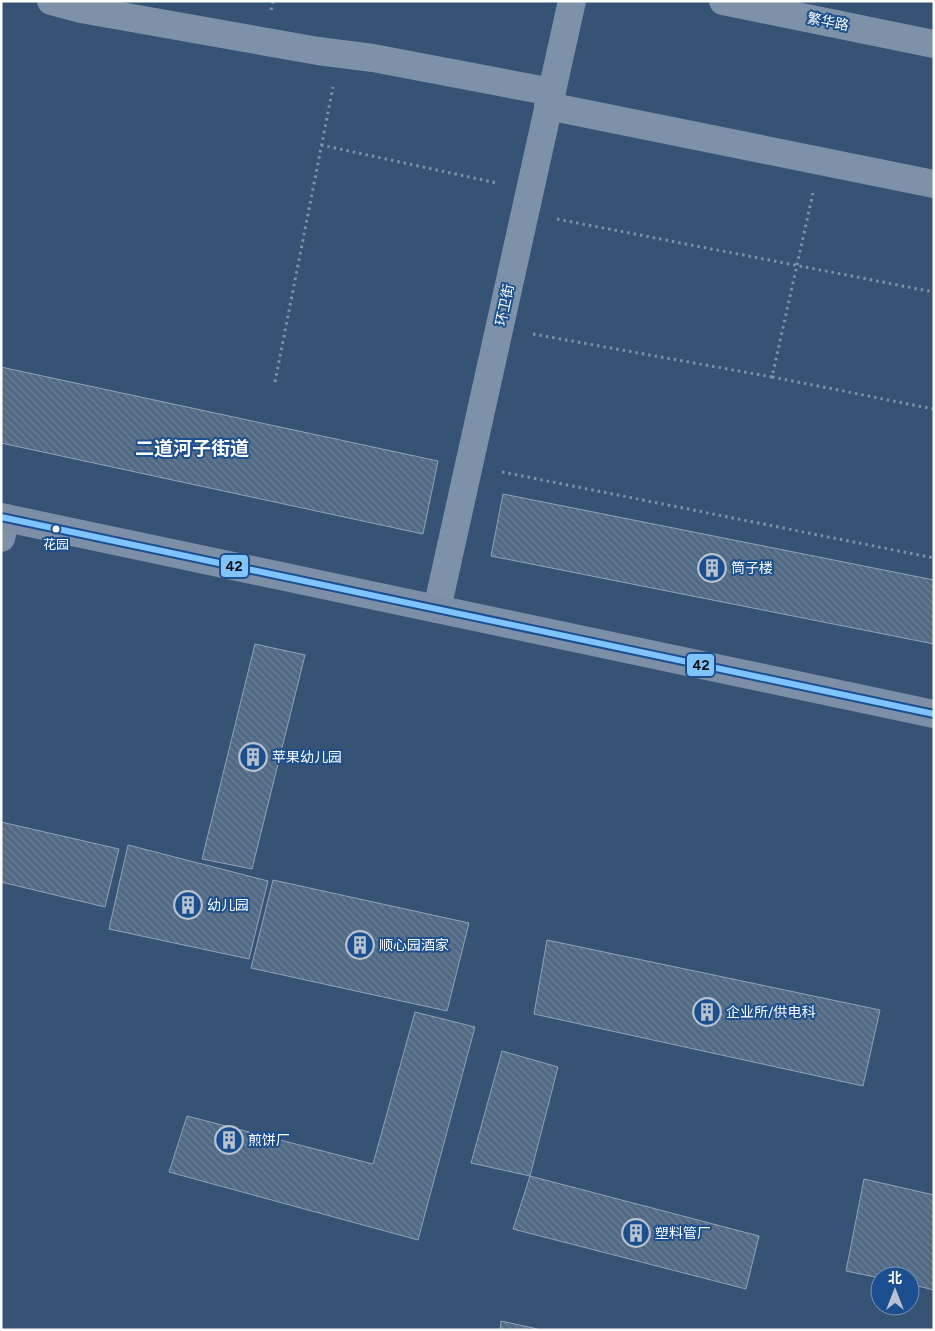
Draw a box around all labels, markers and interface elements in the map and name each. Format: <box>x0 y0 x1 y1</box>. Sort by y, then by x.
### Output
street label: 繁华路 <box>806 10 850 34</box>
street label: 环卫街 <box>492 283 518 327</box>
district label: 二道河子街道 <box>135 437 249 460</box>
marker: 花园 <box>51 524 61 534</box>
place label: 花园 <box>43 537 69 552</box>
building icon: 筒子楼 <box>697 553 727 583</box>
line badge: 42 <box>220 554 249 578</box>
text: 42 <box>226 558 242 575</box>
place label: 筒子楼 <box>731 560 773 577</box>
line badge: 42 <box>686 653 715 677</box>
text: 42 <box>693 657 709 674</box>
building icon: 苹果幼儿园 <box>238 742 268 772</box>
place label: 苹果幼儿园 <box>272 749 342 766</box>
building icon: 幼儿园 <box>173 890 203 920</box>
place label: 幼儿园 <box>207 897 249 914</box>
building icon: 顺心园酒家 <box>345 930 375 960</box>
place label: 顺心园酒家 <box>379 937 449 954</box>
building icon: 企业所/供电科 <box>692 997 722 1027</box>
place label: 企业所/供电科 <box>726 1004 815 1021</box>
building icon: 煎饼厂 <box>214 1125 244 1155</box>
place label: 煎饼厂 <box>248 1132 290 1149</box>
building icon: 塑料管厂 <box>621 1218 651 1248</box>
place label: 塑料管厂 <box>655 1225 711 1242</box>
north arrow <box>870 1266 920 1316</box>
text: 北 <box>888 1270 902 1287</box>

